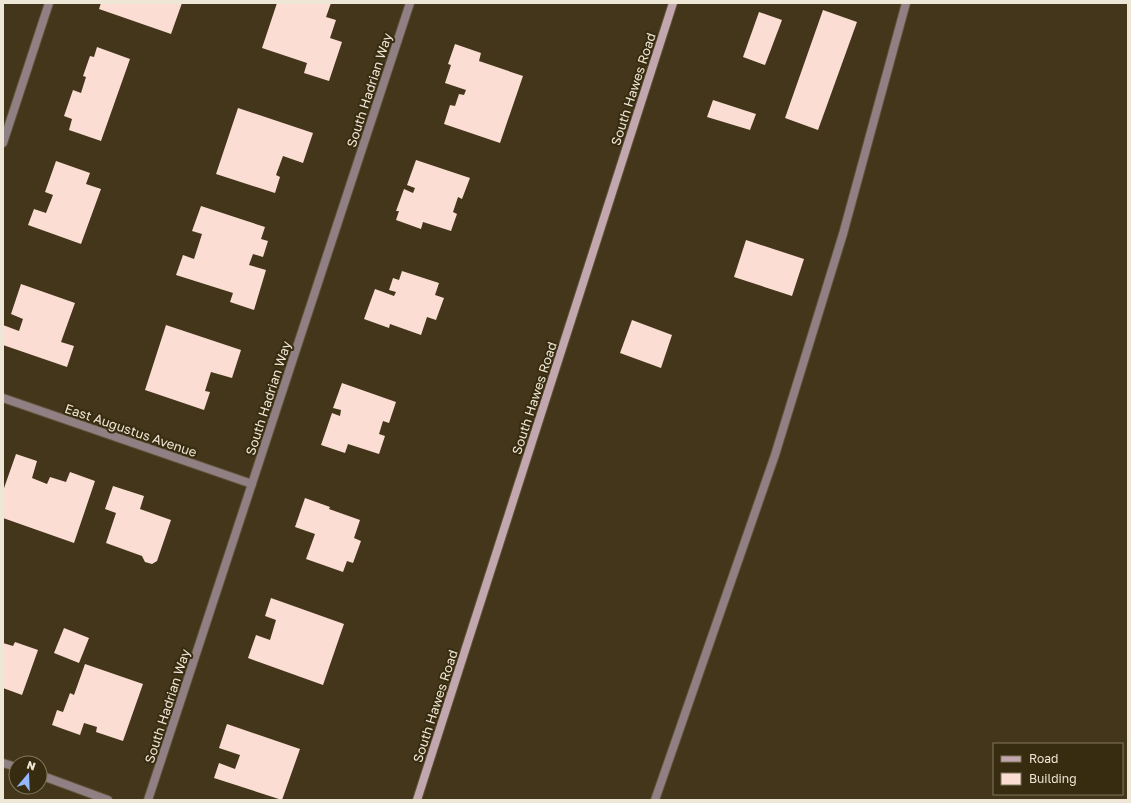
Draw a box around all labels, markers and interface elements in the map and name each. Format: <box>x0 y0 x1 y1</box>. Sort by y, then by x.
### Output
street label: South Hadrian Way <box>343 30 395 149</box>
street label: South Hawes Road <box>607 31 659 147</box>
street label: South Hadrian Way <box>242 338 294 457</box>
street label: South Hawes Road <box>508 340 560 456</box>
street label: East Augustus Avenue <box>63 400 199 460</box>
street label: South Hadrian Way <box>141 646 193 765</box>
street label: South Hawes Road <box>409 648 461 764</box>
legend <box>993 743 1123 795</box>
text: Road <box>1029 751 1058 766</box>
north arrow <box>8 755 48 795</box>
text: N <box>25 758 37 773</box>
text: Building <box>1029 771 1077 786</box>

